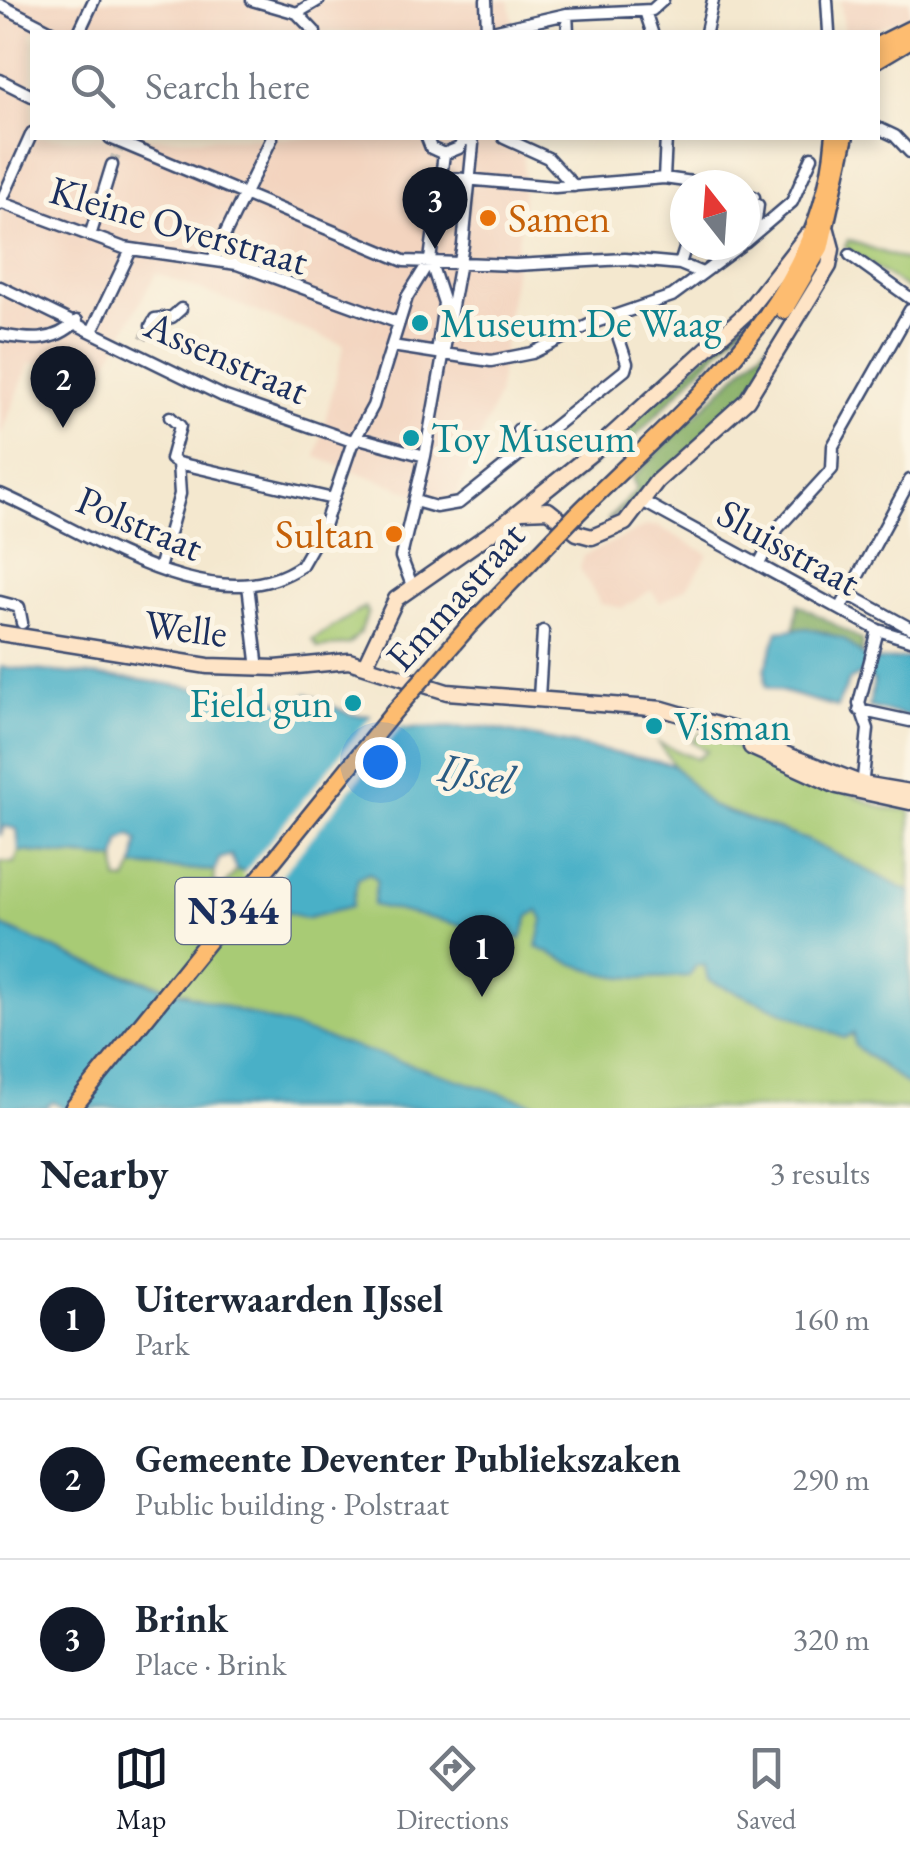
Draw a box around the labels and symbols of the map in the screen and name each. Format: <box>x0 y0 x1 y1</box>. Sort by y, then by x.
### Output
street label: Kleine Overstraat <box>44 163 315 287</box>
pin: 3 <box>402 166 468 249</box>
north arrow <box>670 170 760 260</box>
place label: Samen <box>508 192 610 244</box>
marker: Samen <box>477 207 499 229</box>
place label: Museum De Waag <box>440 297 722 349</box>
street label: Assenstraat <box>136 298 317 416</box>
marker: Museum De Waag <box>409 312 431 334</box>
pin: 2 <box>30 346 96 428</box>
place label: Toy Museum <box>431 412 636 464</box>
marker: Toy Museum <box>400 427 422 449</box>
street label: Polstraat <box>69 473 211 573</box>
street label: Sluisstraat <box>708 487 870 608</box>
place label: Sultan <box>275 508 374 560</box>
street label: Emmastraat <box>374 510 536 682</box>
marker: Sultan <box>383 523 405 545</box>
street label: Welle <box>142 597 230 659</box>
place label: Field gun <box>190 677 333 729</box>
marker: Field gun <box>342 692 364 714</box>
place label: Visman <box>674 700 791 752</box>
marker: Visman <box>643 715 665 737</box>
your location <box>355 737 406 788</box>
water label: IJssel <box>433 739 520 808</box>
road number: N344 <box>176 878 290 944</box>
pin: 1 <box>450 914 514 997</box>

